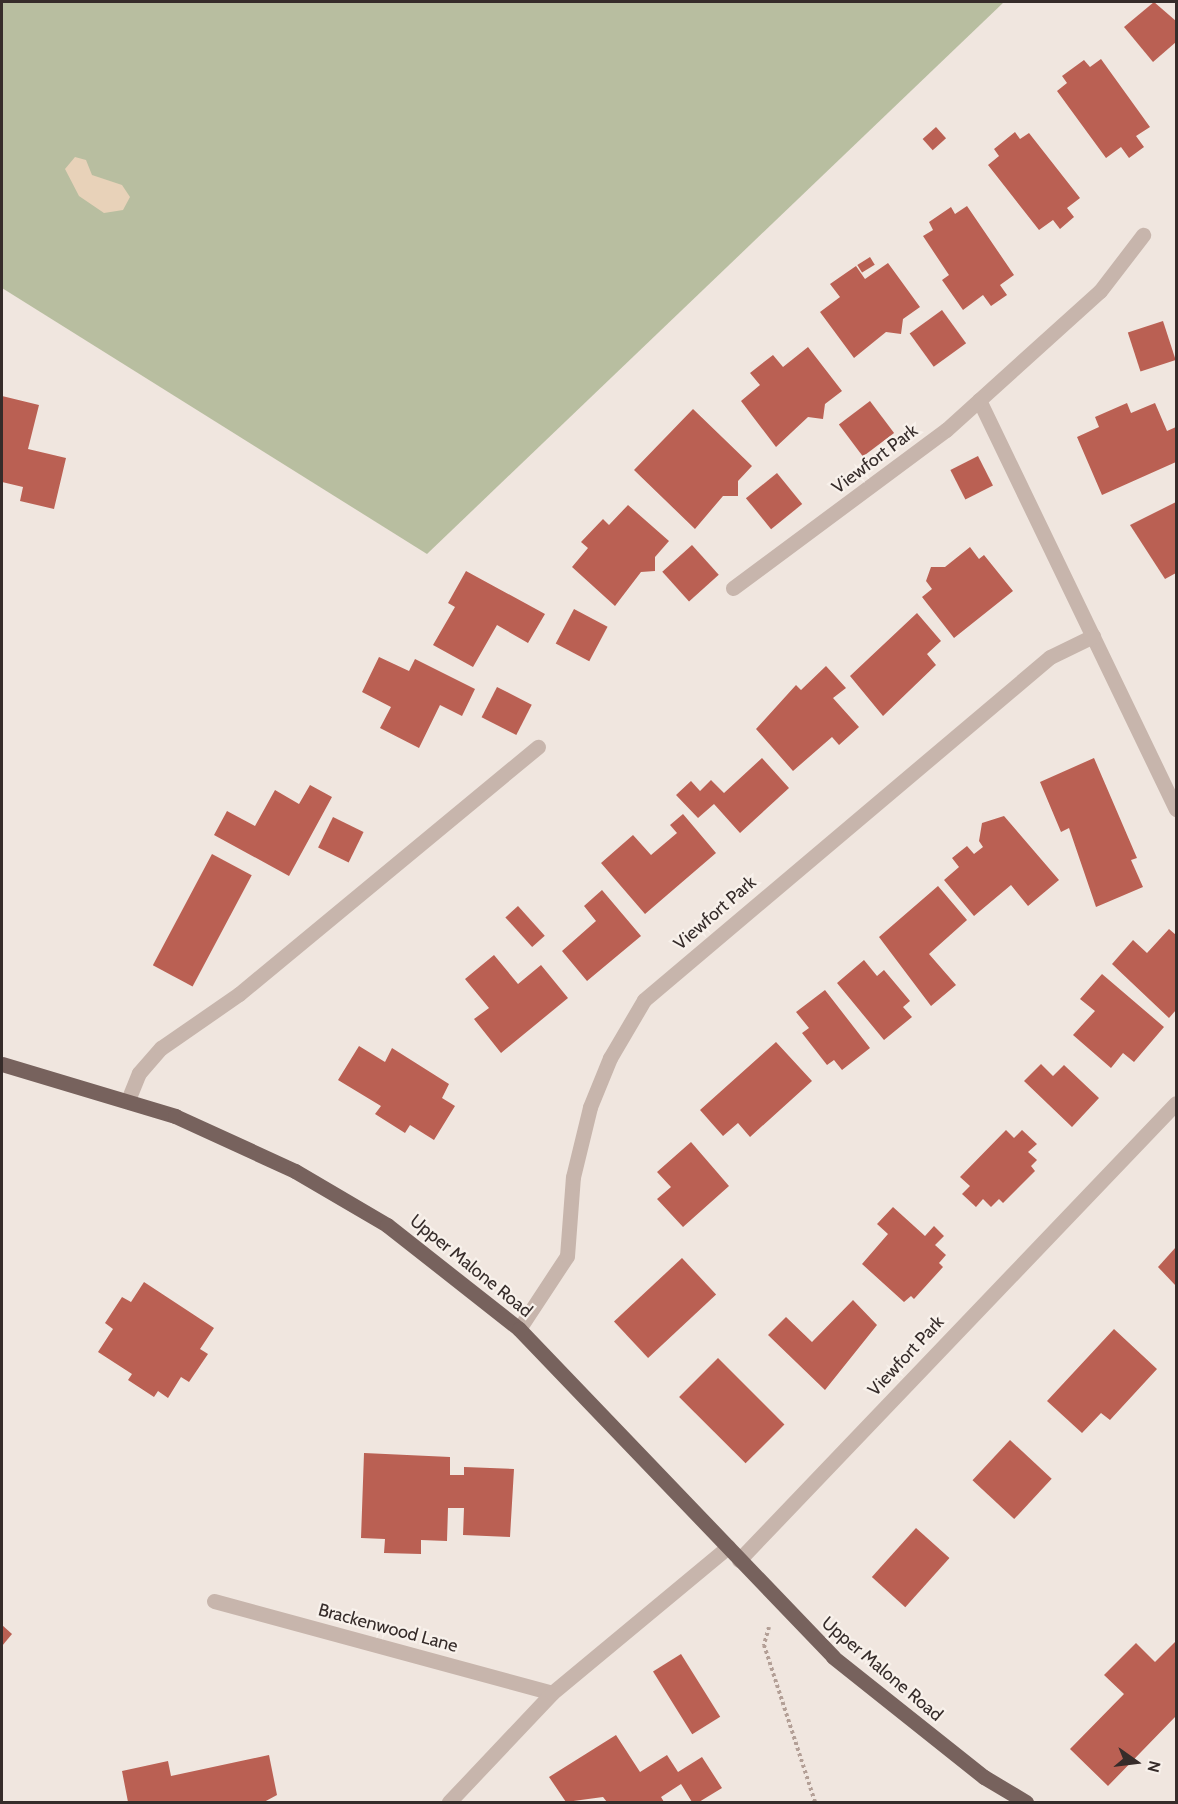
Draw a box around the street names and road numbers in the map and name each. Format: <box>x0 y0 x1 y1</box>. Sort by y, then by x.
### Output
street label: Viewfort Park <box>828 420 922 498</box>
street label: Viewfort Park <box>670 871 760 955</box>
street label: Upper Malone Road <box>405 1210 537 1322</box>
street label: Viewfort Park <box>863 1311 949 1401</box>
street label: Brackenwood Lane <box>316 1599 460 1657</box>
street label: Upper Malone Road <box>817 1612 947 1726</box>

